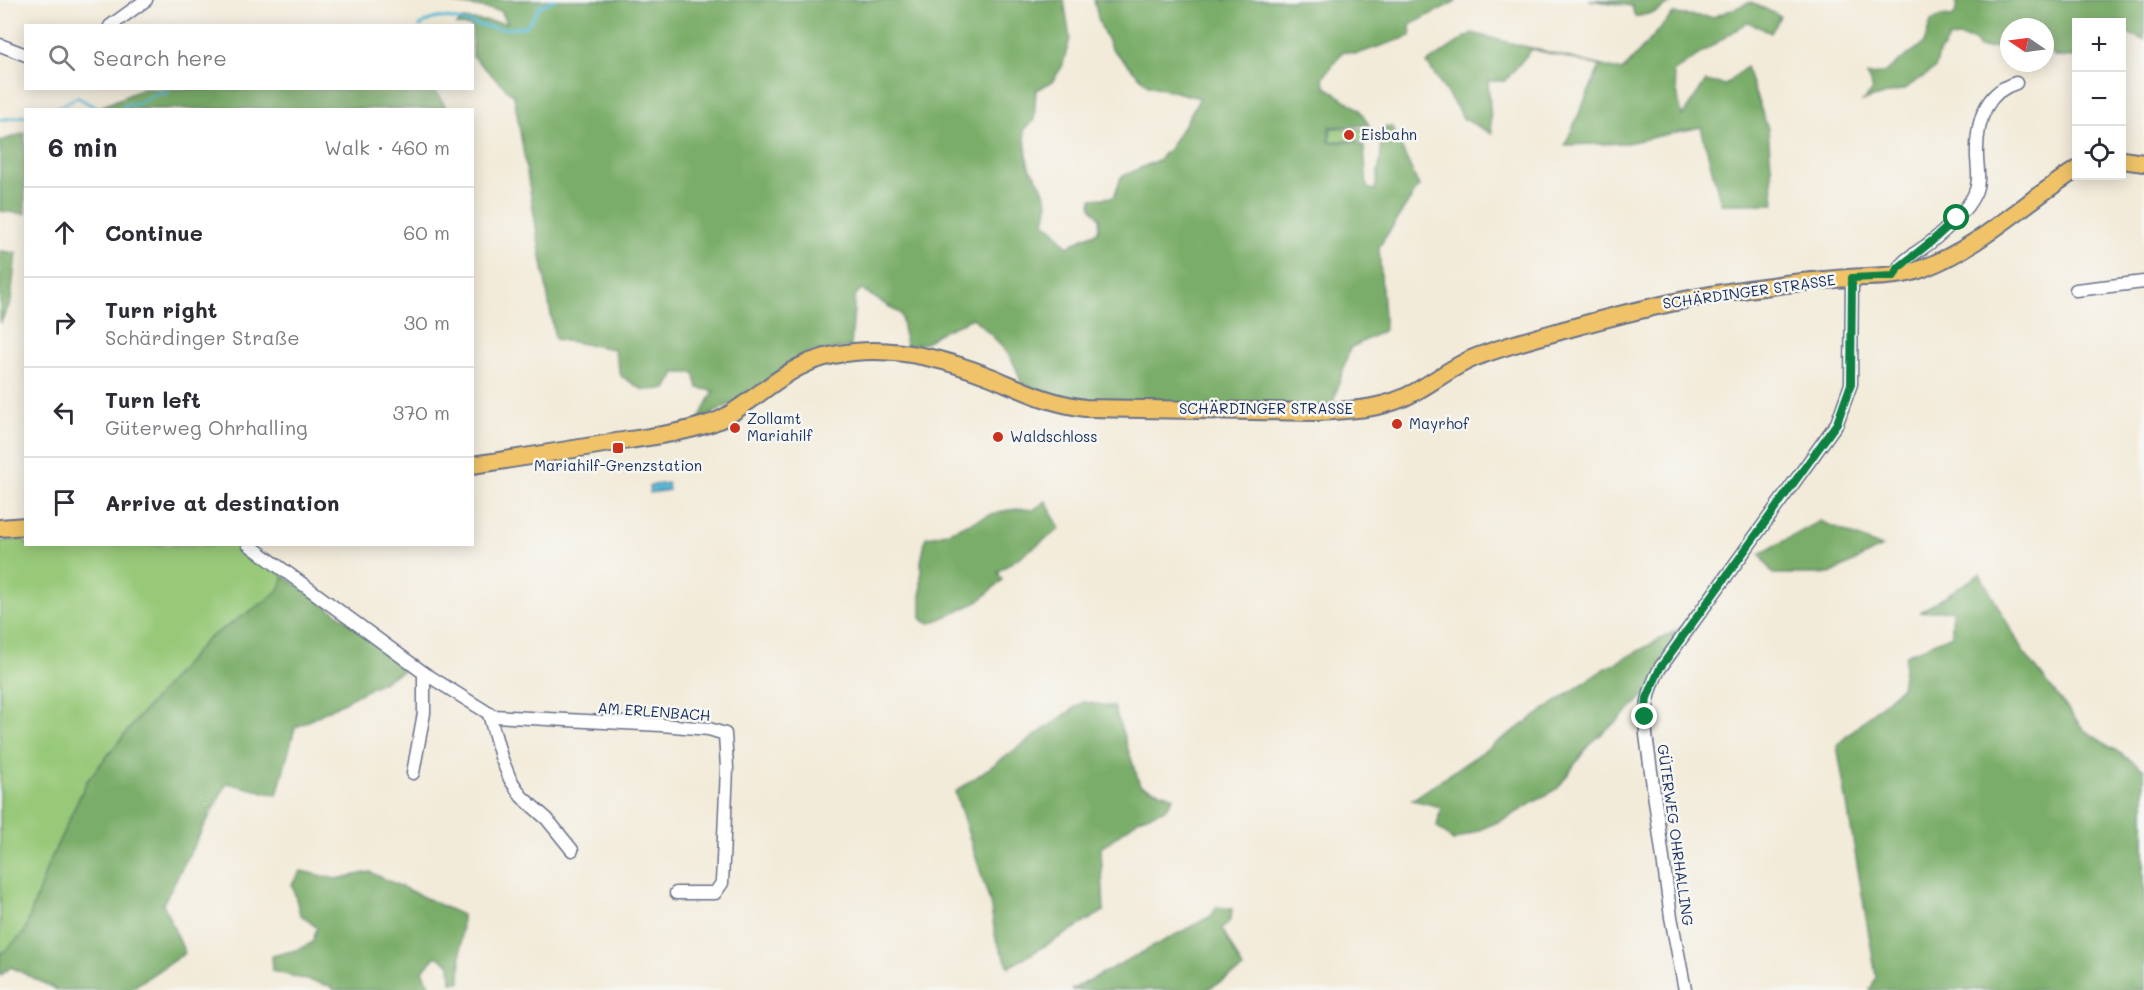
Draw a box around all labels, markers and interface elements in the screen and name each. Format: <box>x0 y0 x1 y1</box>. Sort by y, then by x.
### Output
north arrow <box>2000 18 2054 72</box>
map controls <box>2072 18 2126 180</box>
button: + <box>2072 18 2126 72</box>
search box <box>24 24 474 90</box>
icon: search <box>45 41 78 74</box>
text: Search here <box>93 43 227 72</box>
button: − <box>2072 72 2126 126</box>
place label: Eisbahn <box>1361 124 1417 144</box>
button: locate <box>2072 126 2126 180</box>
marker: Eisbahn <box>1342 128 1356 142</box>
text: 6 min <box>48 130 117 164</box>
text: Walk · 460 m <box>324 134 450 160</box>
route start <box>1943 204 1969 230</box>
icon: ahead <box>48 216 81 249</box>
text: Continue <box>105 218 203 247</box>
text: 60 m <box>403 219 450 245</box>
street label: SCHÄRDINGER STRASSE <box>1661 269 1837 313</box>
text: Turn right <box>105 295 217 324</box>
icon: right <box>48 306 81 339</box>
text: 30 m <box>404 309 450 335</box>
text: Schärdinger Straße <box>105 324 300 350</box>
text: Turn left <box>105 385 201 414</box>
icon: left <box>48 396 81 429</box>
street label: SCHÄRDINGER STRASSE <box>1179 398 1353 418</box>
text: 370 m <box>392 399 450 425</box>
place label: Zollamt Mariahilf <box>747 408 814 445</box>
place label: Mayrhof <box>1409 413 1470 433</box>
text: Güterweg Ohrhalling <box>105 414 308 440</box>
marker: Mayrhof <box>1390 417 1404 431</box>
marker: Zollamt Mariahilf <box>728 421 742 435</box>
place label: Waldschloss <box>1010 426 1098 446</box>
marker: Waldschloss <box>991 430 1005 444</box>
marker: Mariahilf-Grenzstation <box>611 441 625 455</box>
place label: Mariahilf-Grenzstation <box>534 455 702 475</box>
icon: arrive <box>48 486 81 519</box>
text: Arrive at destination <box>105 488 340 517</box>
street label: AM ERLENBACH <box>597 697 711 725</box>
route end <box>1631 703 1657 729</box>
street label: GÜTERWEG OHRHALLING <box>1653 743 1699 927</box>

